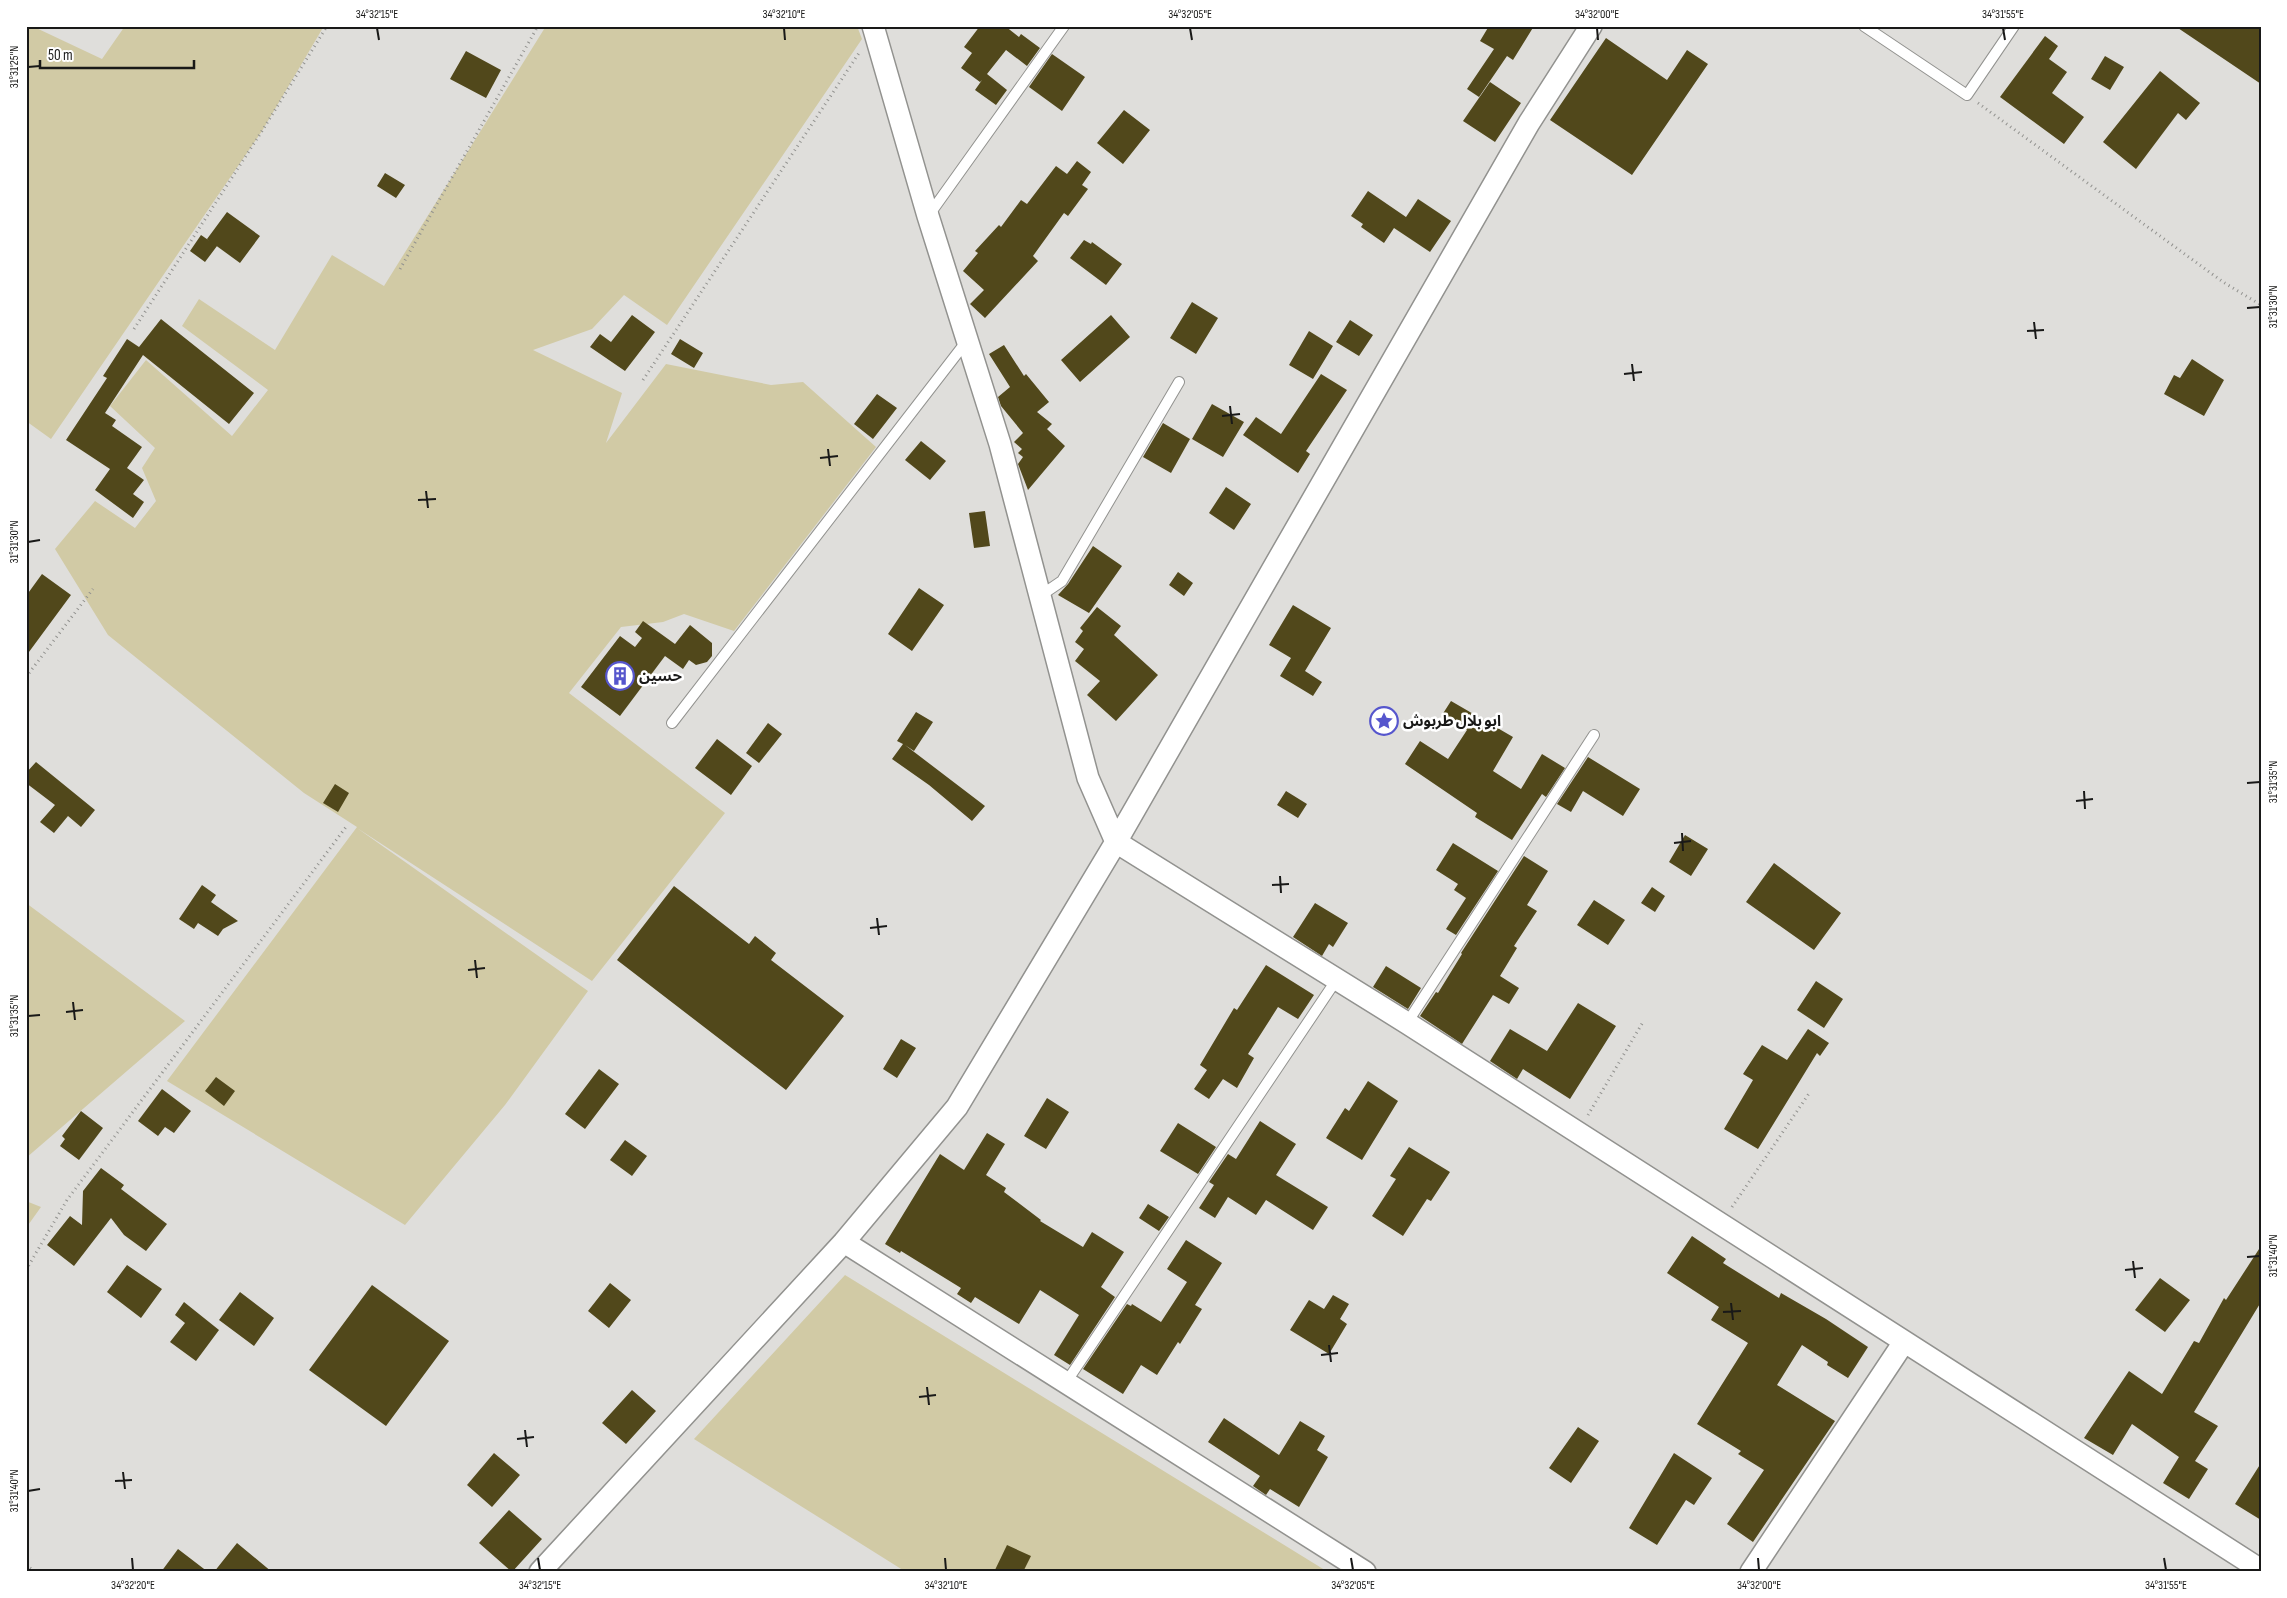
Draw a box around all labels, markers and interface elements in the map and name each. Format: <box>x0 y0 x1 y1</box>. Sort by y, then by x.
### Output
text: 34°32'15"E <box>356 7 398 22</box>
text: 34°32'10"E <box>762 7 806 22</box>
text: 34°32'05"E <box>1168 7 1212 22</box>
text: 34°32'00"E <box>1575 7 1619 22</box>
text: 34°31'55"E <box>1982 7 2024 22</box>
scale bar <box>40 38 194 70</box>
text: 31°31'25"N <box>7 46 22 88</box>
text: 50 m <box>48 46 73 65</box>
text: 31°31'30"N <box>2266 285 2281 329</box>
text: 31°31'30"N <box>7 520 22 564</box>
building icon: حسين <box>605 661 635 691</box>
place label: حسين <box>639 667 682 686</box>
place icon: ابو بلال طربوش <box>1369 706 1399 736</box>
place label: ابو بلال طربوش <box>1403 712 1501 731</box>
text: 31°31'35"N <box>2266 761 2281 803</box>
text: 31°31'35"N <box>7 995 22 1037</box>
text: 31°31'40"N <box>2266 1234 2281 1278</box>
text: 31°31'40"N <box>7 1469 22 1513</box>
text: 34°32'20"E <box>111 1578 155 1593</box>
text: 34°32'15"E <box>519 1578 561 1593</box>
text: 34°32'10"E <box>924 1578 968 1593</box>
text: 34°32'05"E <box>1331 1578 1375 1593</box>
text: 34°32'00"E <box>1737 1578 1781 1593</box>
text: 34°31'55"E <box>2145 1578 2187 1593</box>

